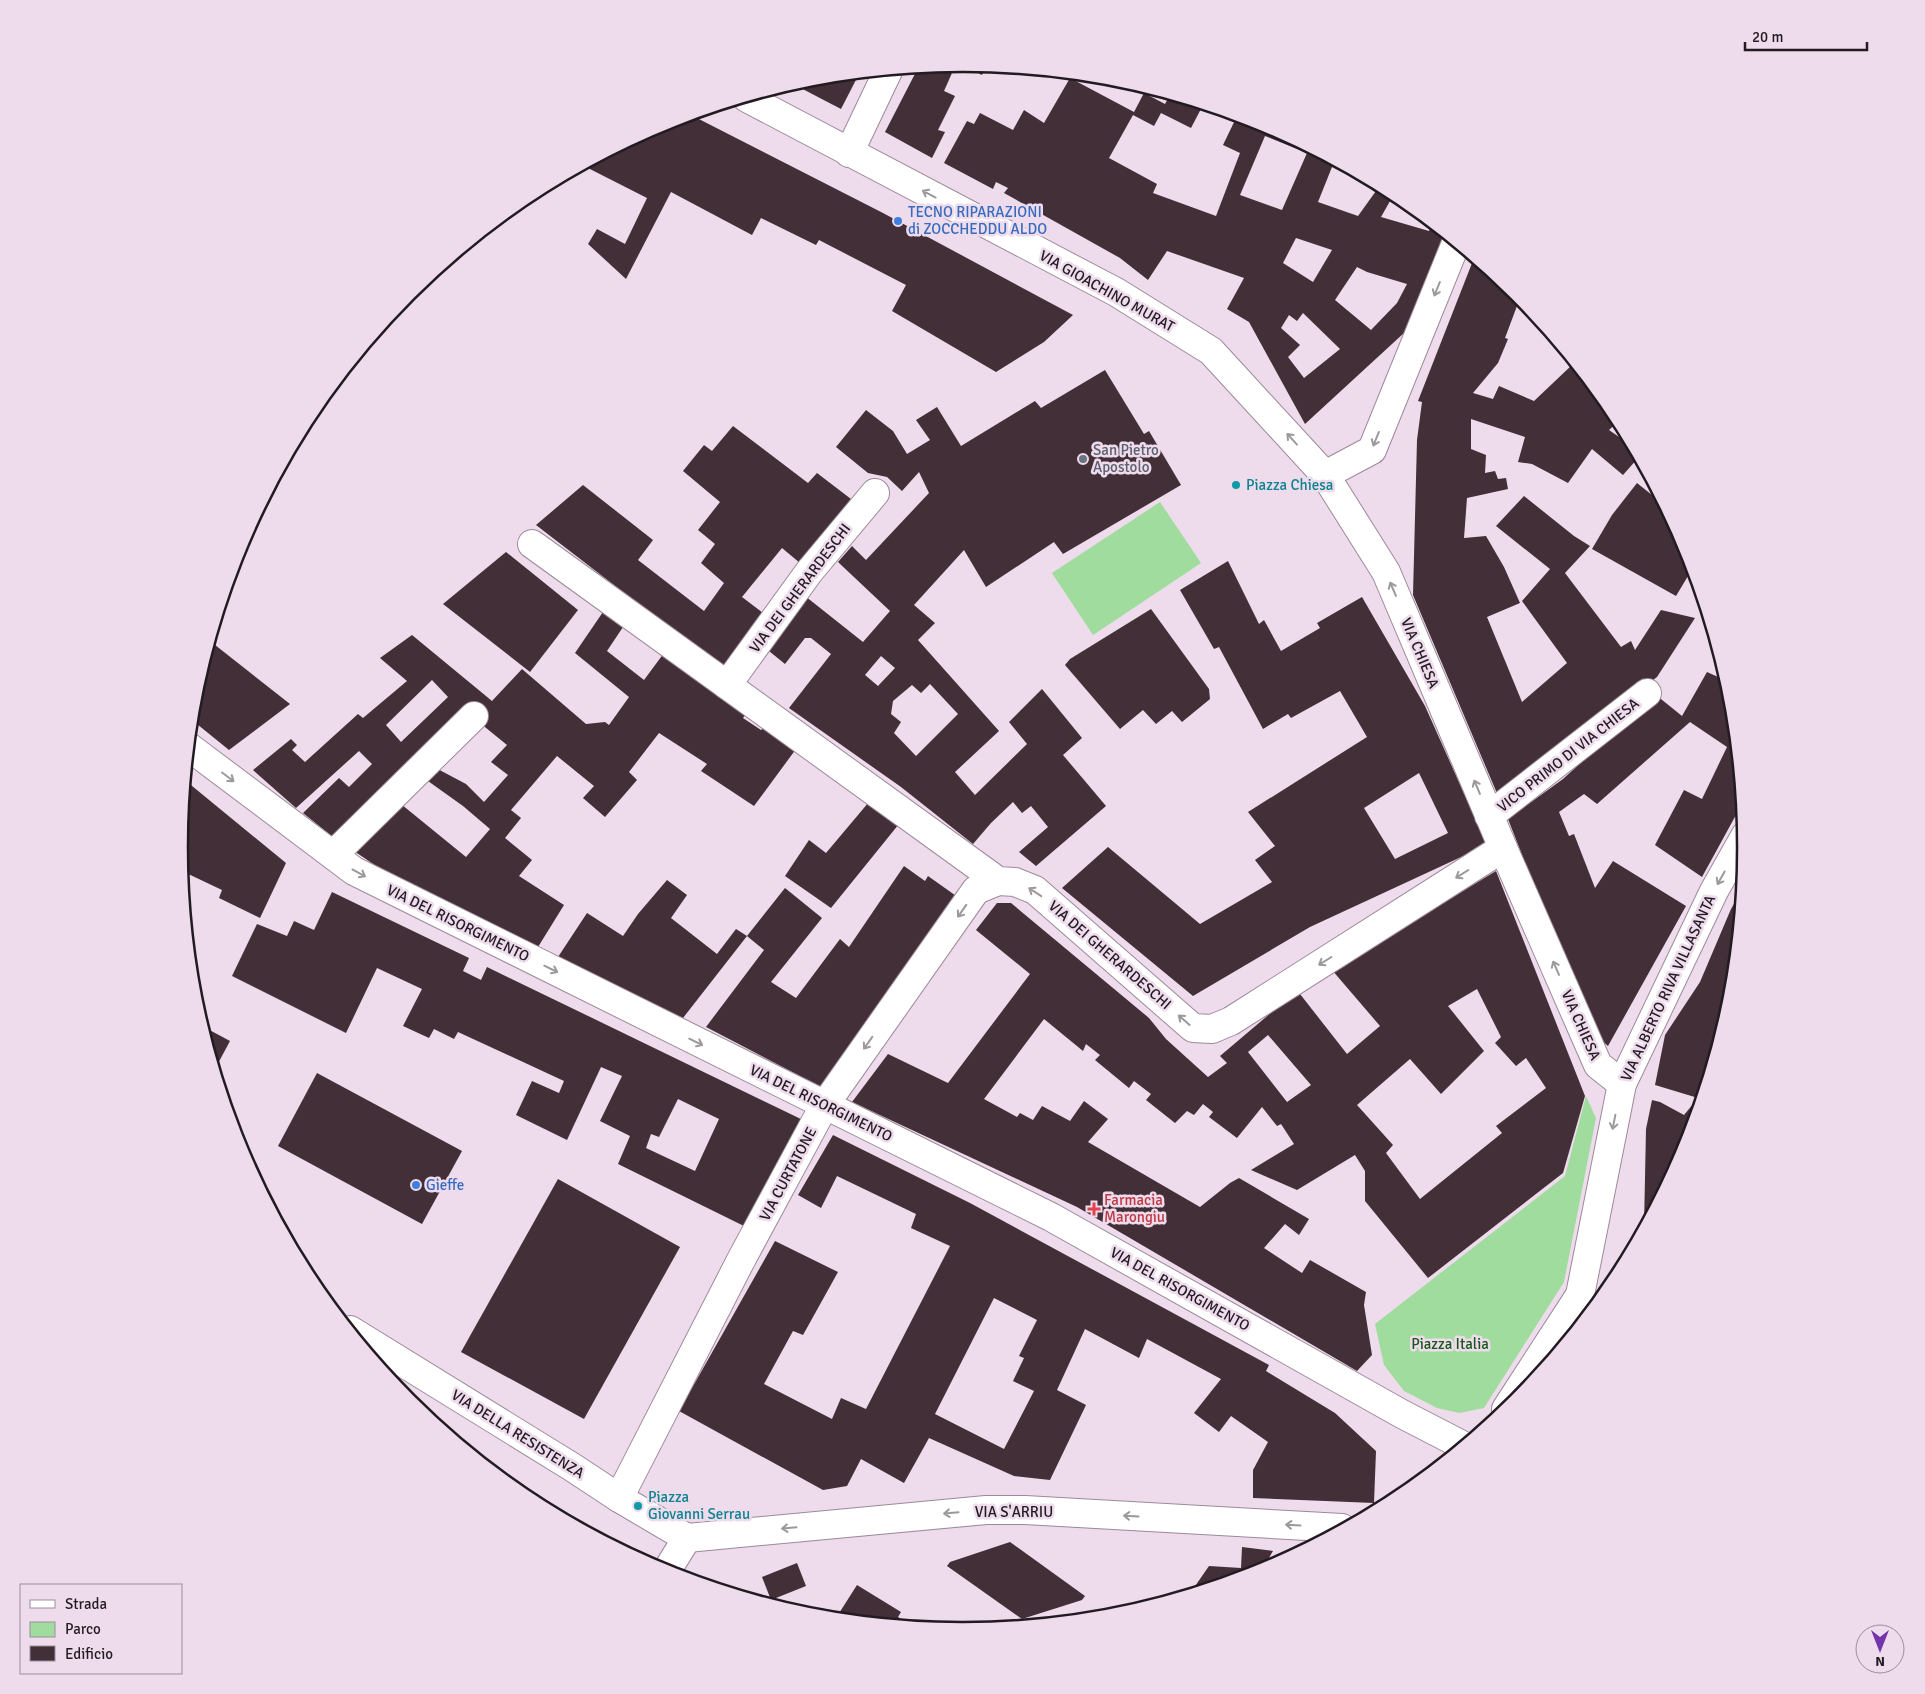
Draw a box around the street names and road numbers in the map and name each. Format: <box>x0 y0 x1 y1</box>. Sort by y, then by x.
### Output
street label: VIA GIOACHINO MURAT <box>1036 246 1178 336</box>
street label: VIA DEI GHERARDESCHI <box>746 520 854 656</box>
street label: VIA CHIESA <box>1397 615 1443 691</box>
street label: VICO PRIMO DI VIA CHIESA <box>1494 694 1642 816</box>
street label: VIA DEL RISORGIMENTO <box>384 881 532 965</box>
street label: VIA ALBERTO RIVA VILLASANTA <box>1617 892 1719 1084</box>
street label: VIA DEI GHERARDESCHI <box>1045 897 1175 1013</box>
street label: VIA CHIESA <box>1558 987 1604 1063</box>
street label: VIA DEL RISORGIMENTO <box>747 1061 895 1145</box>
street label: VIA CURTATONE <box>756 1124 820 1224</box>
street label: VIA DEL RISORGIMENTO <box>1107 1243 1253 1335</box>
street label: VIA DELLA RESISTENZA <box>448 1386 588 1482</box>
street label: VIA S'ARRIU <box>975 1503 1053 1521</box>

